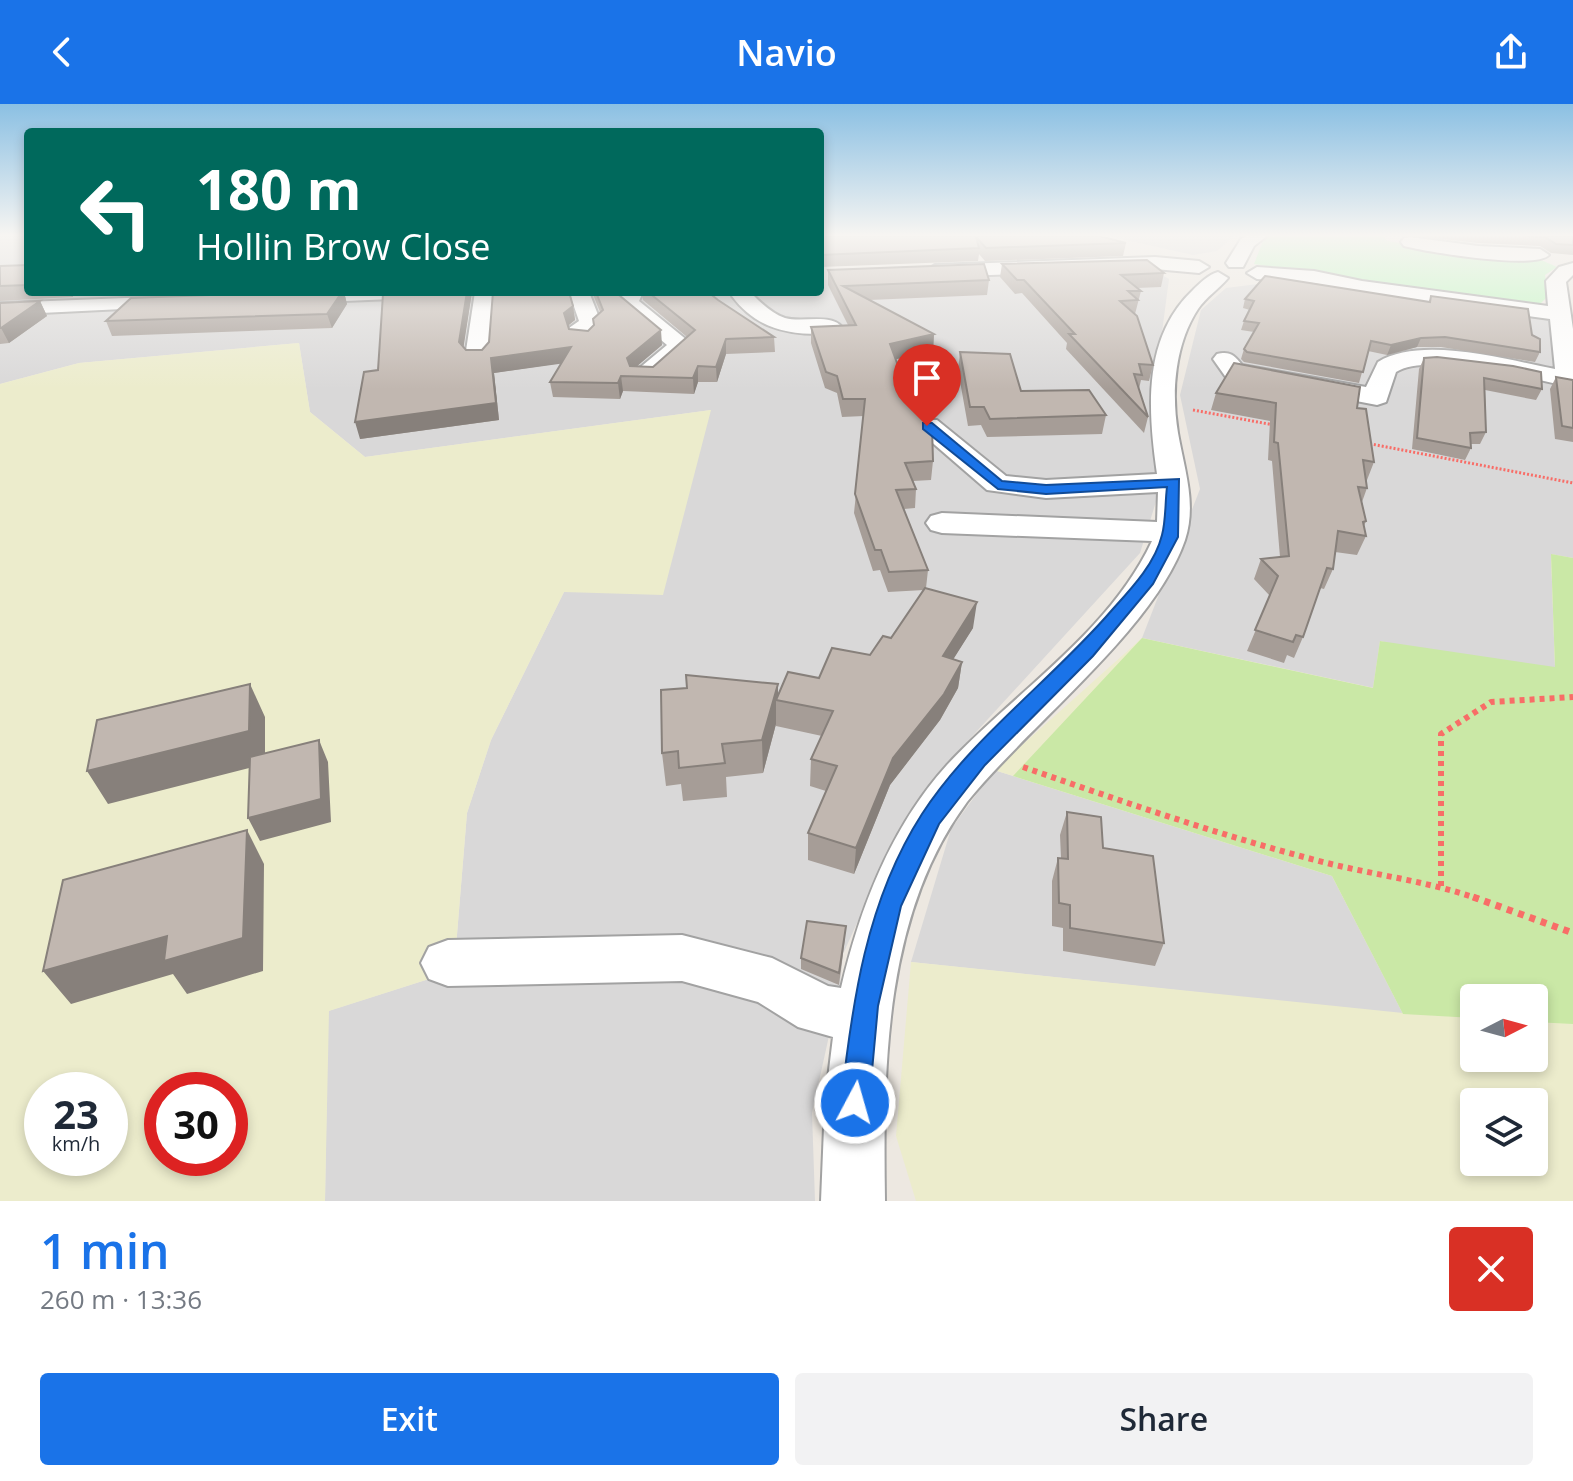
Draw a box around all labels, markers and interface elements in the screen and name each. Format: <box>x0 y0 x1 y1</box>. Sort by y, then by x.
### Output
text: Navio <box>736 28 837 77</box>
icon: back <box>40 30 84 74</box>
icon: share <box>1489 30 1533 74</box>
text: 180 m <box>196 150 362 226</box>
icon: left <box>64 160 168 264</box>
text: Hollin Brow Close <box>196 222 491 271</box>
pin <box>893 344 961 426</box>
icon: arrive <box>905 356 949 400</box>
north arrow <box>1460 984 1548 1072</box>
map controls <box>1460 984 1548 1176</box>
position arrow <box>813 1061 897 1145</box>
speed limit sign: 30 <box>144 1072 248 1176</box>
text: 23 <box>53 1086 99 1141</box>
button: layers <box>1460 1088 1548 1176</box>
text: km/h <box>52 1130 100 1157</box>
text: 1 min <box>40 1218 170 1283</box>
button: close <box>1449 1227 1533 1311</box>
text: 260 m · 13:36 <box>40 1281 202 1317</box>
button: Exit <box>40 1373 779 1465</box>
button: Share <box>795 1373 1533 1465</box>

